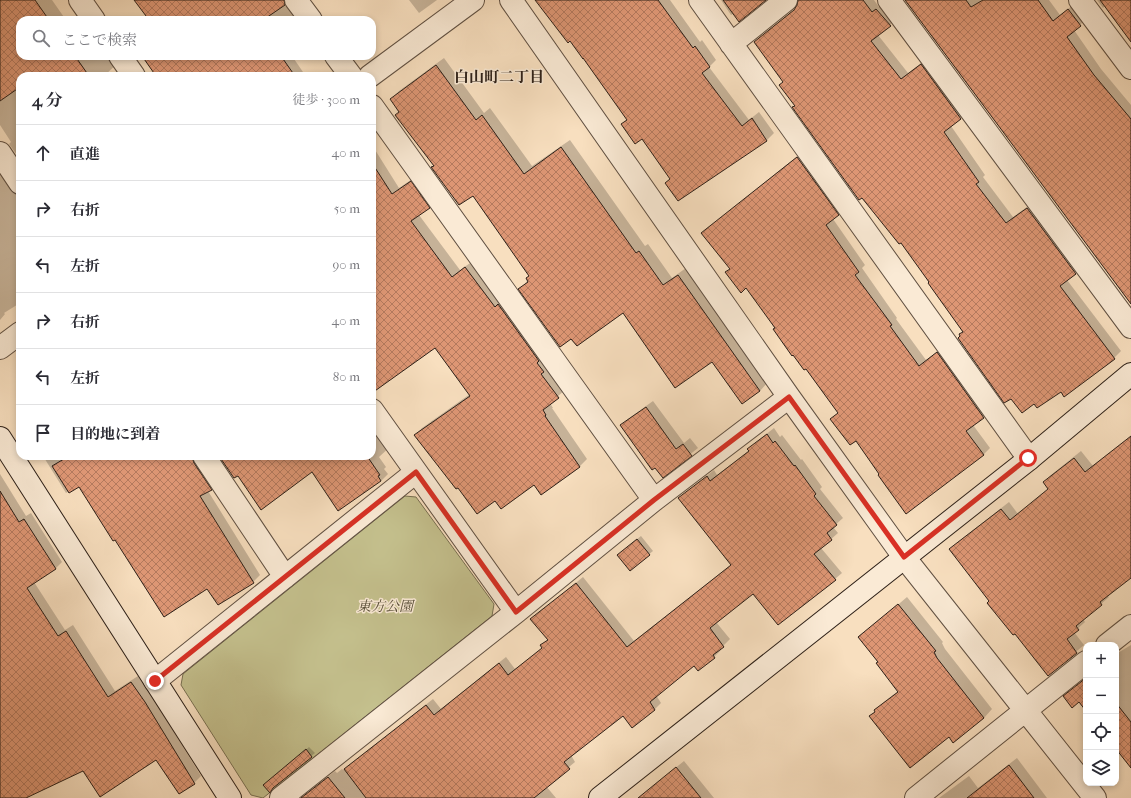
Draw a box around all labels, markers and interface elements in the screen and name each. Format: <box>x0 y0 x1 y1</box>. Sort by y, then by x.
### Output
search box <box>16 16 376 60</box>
icon: search <box>30 27 52 49</box>
text: ここで検索 <box>62 31 137 49</box>
district label: 白山町二丁目 <box>454 68 544 86</box>
text: 4 分 <box>32 90 63 110</box>
text: 徒歩 · 300 m <box>293 92 360 107</box>
icon: ahead <box>32 142 54 164</box>
text: 直進 <box>70 145 100 163</box>
text: 40 m <box>332 145 360 160</box>
icon: right <box>32 198 54 220</box>
text: 右折 <box>70 201 100 219</box>
text: 50 m <box>334 201 360 216</box>
icon: left <box>32 254 54 276</box>
text: 左折 <box>70 257 100 275</box>
text: 90 m <box>332 257 360 272</box>
icon: right <box>32 310 54 332</box>
text: 右折 <box>70 313 100 331</box>
text: 40 m <box>332 313 360 328</box>
icon: left <box>32 366 54 388</box>
text: 左折 <box>70 369 100 387</box>
text: 80 m <box>333 369 360 384</box>
icon: arrive <box>32 422 54 444</box>
text: 目的地に到着 <box>70 425 160 443</box>
route start <box>1019 449 1037 467</box>
park label: 東方公園 <box>357 598 415 615</box>
map controls <box>1083 642 1119 786</box>
button: + <box>1083 642 1119 678</box>
route end <box>146 672 164 690</box>
button: − <box>1083 678 1119 714</box>
button: locate <box>1083 714 1119 750</box>
button: layers <box>1083 750 1119 786</box>

